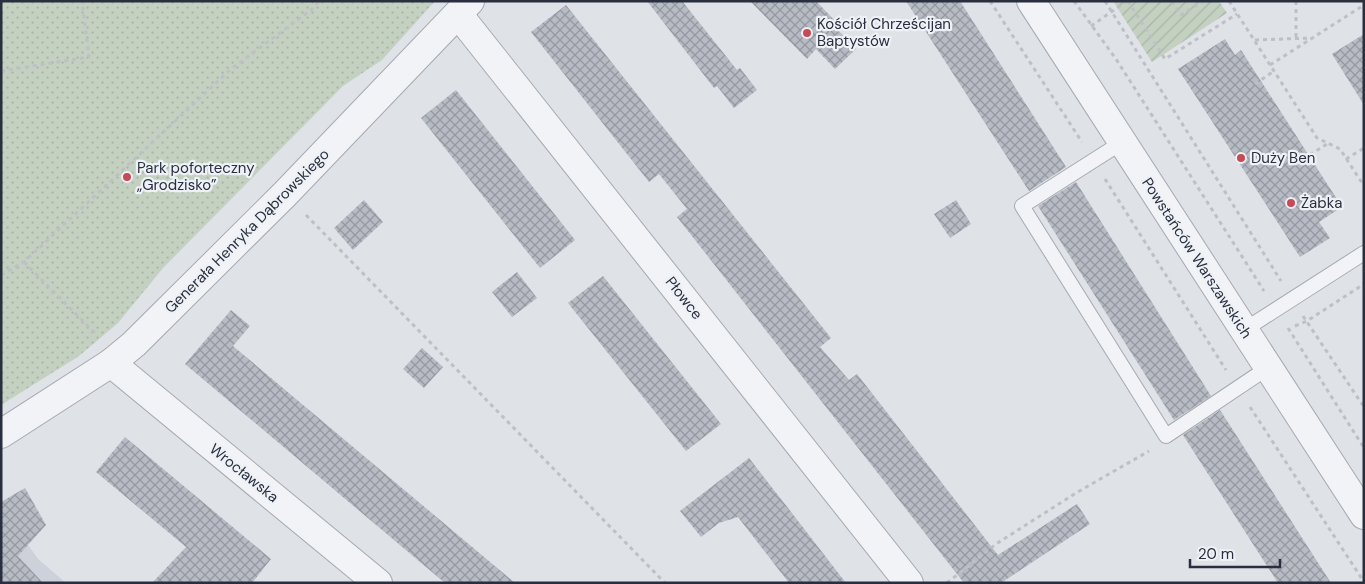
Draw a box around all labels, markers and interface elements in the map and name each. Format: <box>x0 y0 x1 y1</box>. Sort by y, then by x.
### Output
place label: Kościół Chrześcijan Baptystów <box>817 14 951 51</box>
marker: Kościół Chrześcijan Baptystów <box>801 27 813 39</box>
street label: Generała Henryka Dąbrowskiego <box>160 144 334 318</box>
place label: Duży Ben <box>1251 148 1315 168</box>
marker: Duży Ben <box>1235 152 1247 164</box>
place label: Park poforteczny „Grodzisko” <box>137 158 255 195</box>
marker: Park poforteczny „Grodzisko” <box>121 171 133 183</box>
street label: Powstańców Warszawskich <box>1137 174 1257 342</box>
place label: Żabka <box>1301 193 1342 213</box>
marker: Żabka <box>1285 197 1297 209</box>
street label: Płowce <box>661 272 707 324</box>
street label: Wrocławska <box>205 439 283 507</box>
scale bar <box>1190 536 1280 568</box>
text: 20 m <box>1198 544 1234 564</box>

